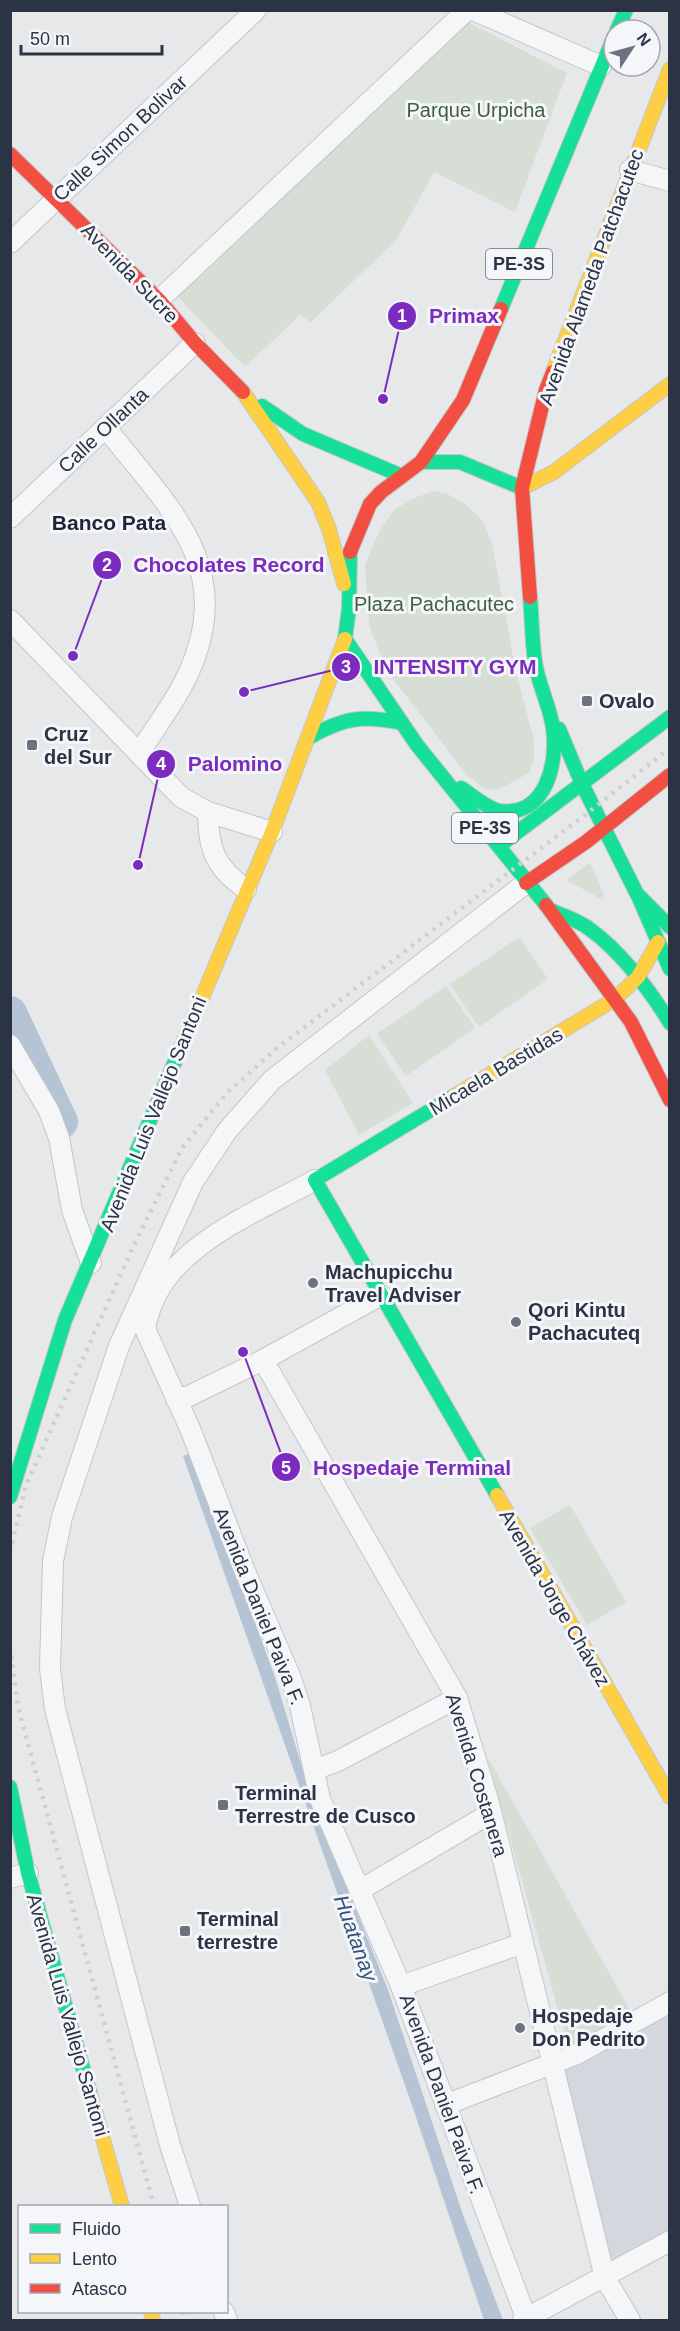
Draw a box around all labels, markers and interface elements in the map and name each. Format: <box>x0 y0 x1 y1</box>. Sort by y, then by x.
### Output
scale bar <box>21 18 162 56</box>
north arrow <box>602 18 662 78</box>
text: 50 m <box>30 29 70 49</box>
text: N <box>633 30 654 49</box>
street label: Calle Simon Bolivar <box>49 70 192 206</box>
park label: Parque Urpicha <box>407 99 546 121</box>
street label: Avenida Alameda Patchacutec <box>534 146 648 408</box>
street label: Avenida Sucre <box>77 219 183 327</box>
road number: PE-3S <box>486 249 552 279</box>
callout: Primax <box>387 296 511 335</box>
text: Primax <box>429 304 499 327</box>
text: 1 <box>397 306 407 326</box>
street label: Calle Ollanta <box>54 382 153 477</box>
district label: Banco Pata <box>52 511 167 534</box>
callout: Chocolates Record <box>92 545 337 584</box>
text: Chocolates Record <box>133 553 325 576</box>
text: 2 <box>102 555 112 575</box>
park label: Plaza Pachacutec <box>354 593 514 615</box>
callout: INTENSITY GYM <box>331 647 549 686</box>
text: INTENSITY GYM <box>374 655 536 678</box>
text: 3 <box>341 657 351 677</box>
place label: Ovalo <box>599 690 655 712</box>
marker: Ovalo <box>580 694 594 708</box>
place label: Cruz del Sur <box>44 723 112 768</box>
marker: Cruz del Sur <box>25 738 39 752</box>
callout: Palomino <box>146 744 294 783</box>
text: Palomino <box>188 752 282 775</box>
text: 4 <box>156 754 166 774</box>
road number: PE-3S <box>452 813 518 843</box>
street label: Avenida Luis Vallejo Santoni <box>96 993 210 1235</box>
street label: Micaela Bastidas <box>426 1023 566 1119</box>
place label: Machupicchu Travel Adviser <box>325 1261 461 1306</box>
marker: Machupicchu Travel Adviser <box>306 1276 320 1290</box>
place label: Qori Kintu Pachacuteq <box>528 1299 640 1344</box>
marker: Qori Kintu Pachacuteq <box>509 1315 523 1329</box>
callout: Hospedaje Terminal <box>271 1448 523 1487</box>
text: Hospedaje Terminal <box>313 1456 511 1479</box>
text: 5 <box>281 1458 291 1478</box>
street label: Avenida Daniel Paiva F. <box>209 1504 309 1708</box>
street label: Avenida Jorge Chávez <box>495 1506 615 1690</box>
street label: Avenida Costanera <box>442 1691 513 1860</box>
place label: Terminal Terrestre de Cusco <box>235 1782 416 1827</box>
marker: Terminal Terrestre de Cusco <box>216 1798 230 1812</box>
street label: Avenida Luis Vallejo Santoni <box>23 1891 113 2139</box>
water label: Huatanay <box>330 1892 383 1986</box>
place label: Terminal terrestre <box>197 1908 279 1953</box>
marker: Terminal terrestre <box>178 1924 192 1938</box>
street label: Avenida Daniel Paiva F. <box>396 1991 488 2197</box>
place label: Hospedaje Don Pedrito <box>532 2005 645 2050</box>
marker: Hospedaje Don Pedrito <box>513 2021 527 2035</box>
legend <box>18 2205 228 2313</box>
text: Fluido <box>72 2219 121 2239</box>
text: Lento <box>72 2249 117 2269</box>
text: Atasco <box>72 2279 127 2299</box>

